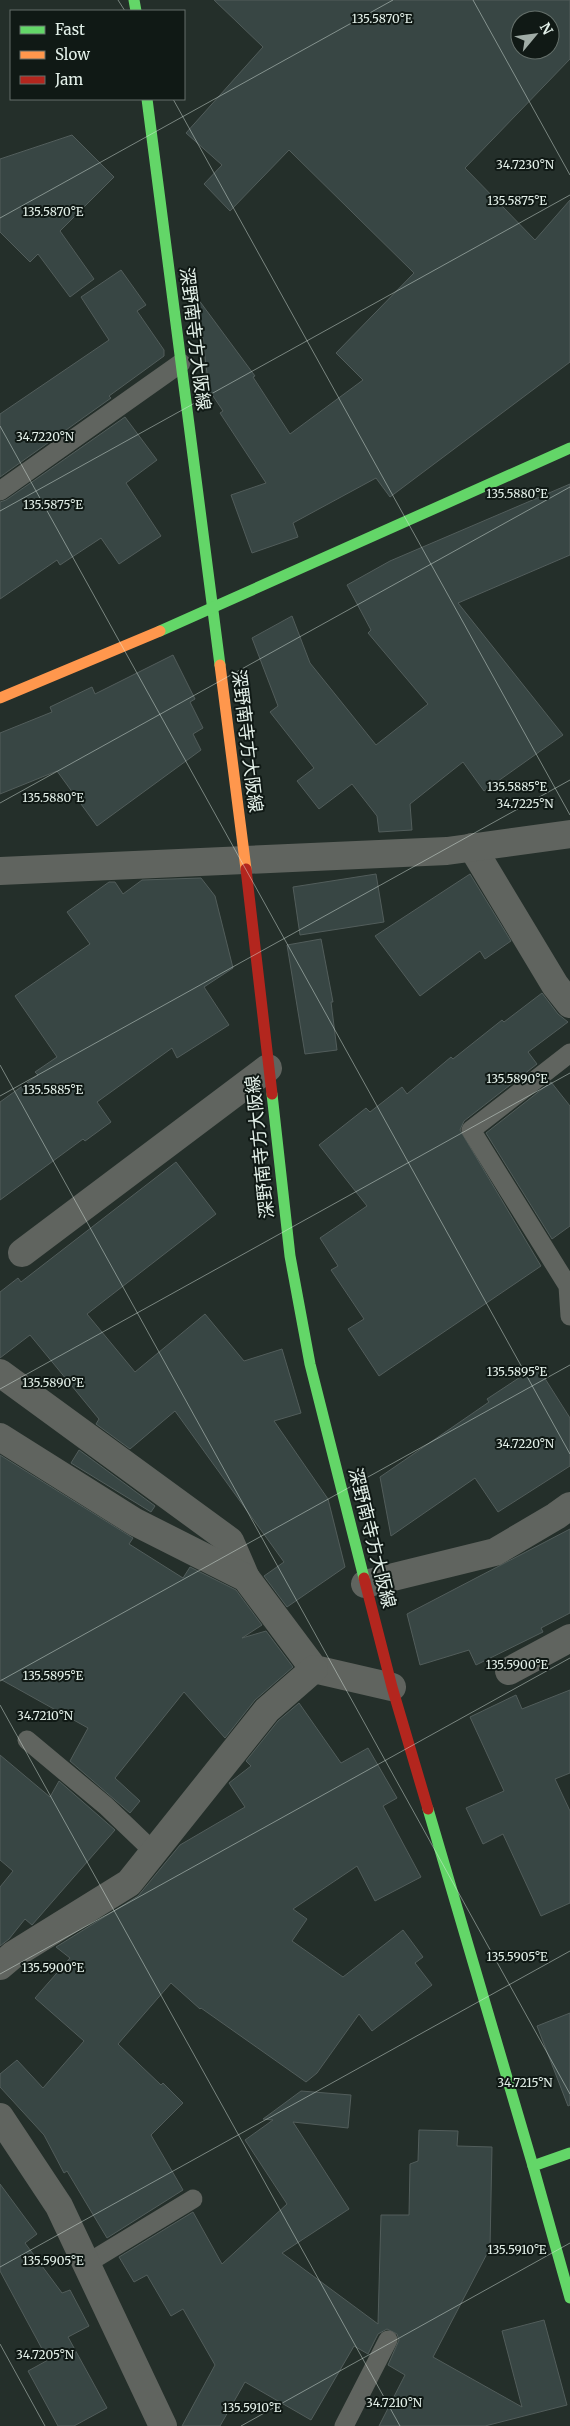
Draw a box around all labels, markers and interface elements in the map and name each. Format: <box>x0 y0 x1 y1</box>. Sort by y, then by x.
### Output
legend <box>10 10 185 100</box>
north arrow <box>510 10 560 60</box>
text: 135.5870°E <box>352 11 413 26</box>
text: N <box>536 19 557 38</box>
text: Fast <box>55 20 85 39</box>
text: Slow <box>55 45 90 64</box>
text: Jam <box>54 70 83 89</box>
text: 34.7230°N <box>496 157 555 172</box>
text: 135.5875°E <box>487 193 547 208</box>
text: 135.5870°E <box>23 204 84 219</box>
street label: 深野南寺方大阪線 <box>175 266 216 412</box>
text: 34.7220°N <box>16 429 75 444</box>
text: 135.5880°E <box>486 486 548 501</box>
text: 135.5875°E <box>23 497 83 512</box>
street label: 深野南寺方大阪線 <box>227 668 268 814</box>
text: 135.5885°E <box>487 779 547 794</box>
text: 135.5880°E <box>22 790 84 805</box>
text: 34.7225°N <box>496 796 554 811</box>
text: 135.5890°E <box>486 1071 548 1086</box>
street label: 深野南寺方大阪線 <box>241 1074 278 1220</box>
text: 135.5885°E <box>23 1082 83 1097</box>
text: 135.5895°E <box>487 1364 548 1379</box>
text: 135.5890°E <box>22 1375 84 1390</box>
text: 34.7220°N <box>496 1436 555 1451</box>
street label: 深野南寺方大阪線 <box>344 1465 401 1611</box>
text: 135.5900°E <box>486 1657 549 1672</box>
text: 135.5895°E <box>23 1668 84 1683</box>
text: 34.7210°N <box>17 1708 74 1723</box>
text: 135.5905°E <box>487 1949 548 1964</box>
text: 135.5900°E <box>22 1960 85 1975</box>
text: 34.7215°N <box>497 2075 553 2090</box>
text: 135.5910°E <box>488 2242 547 2257</box>
text: 135.5905°E <box>23 2253 84 2268</box>
text: 34.7205°N <box>16 2347 75 2362</box>
text: 34.7210°N <box>366 2395 423 2410</box>
text: 135.5910°E <box>223 2400 282 2415</box>

